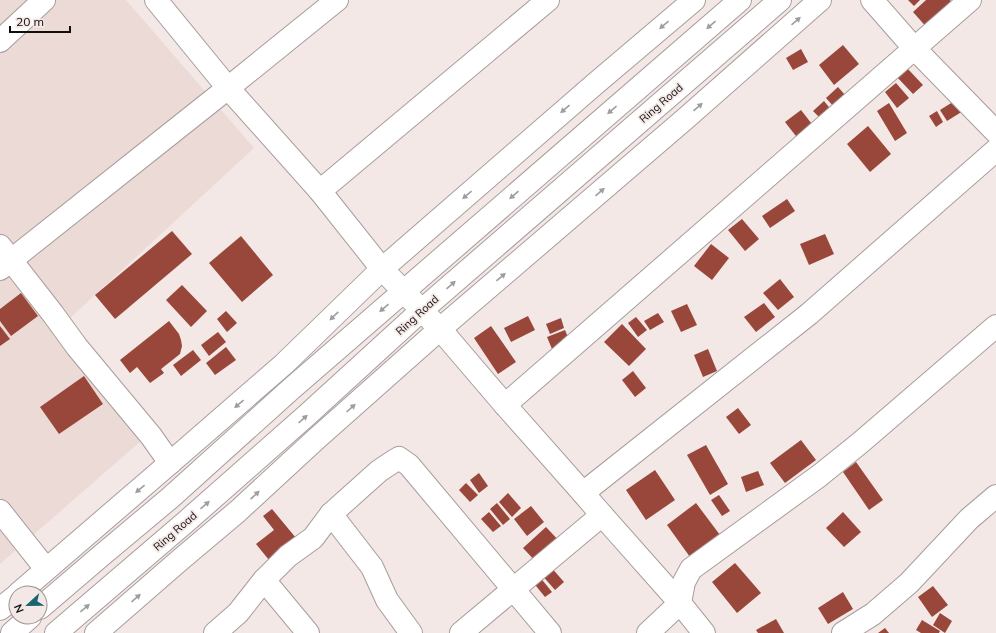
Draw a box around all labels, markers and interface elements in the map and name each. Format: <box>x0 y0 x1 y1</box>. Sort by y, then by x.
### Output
scale bar <box>10 8 70 34</box>
text: 20 m <box>16 14 44 29</box>
one-way arrow <box>791 17 801 26</box>
one-way arrow <box>659 21 670 30</box>
one-way arrow <box>705 21 716 30</box>
street label: Ring Road <box>636 80 686 126</box>
one-way arrow <box>693 103 704 112</box>
one-way arrow <box>560 105 571 114</box>
one-way arrow <box>607 106 617 115</box>
one-way arrow <box>595 188 604 197</box>
one-way arrow <box>462 190 473 199</box>
one-way arrow <box>508 191 519 200</box>
one-way arrow <box>496 272 506 281</box>
one-way arrow <box>446 280 456 289</box>
street label: Ring Road <box>393 292 441 338</box>
one-way arrow <box>378 303 389 312</box>
one-way arrow <box>329 311 339 320</box>
one-way arrow <box>233 399 244 408</box>
one-way arrow <box>346 403 357 412</box>
one-way arrow <box>298 414 308 423</box>
one-way arrow <box>135 484 146 493</box>
one-way arrow <box>250 491 260 500</box>
one-way arrow <box>200 500 211 509</box>
street label: Ring Road <box>150 508 200 554</box>
north arrow <box>8 585 48 625</box>
one-way arrow <box>130 594 141 603</box>
text: N <box>11 602 27 615</box>
one-way arrow <box>80 603 91 612</box>

